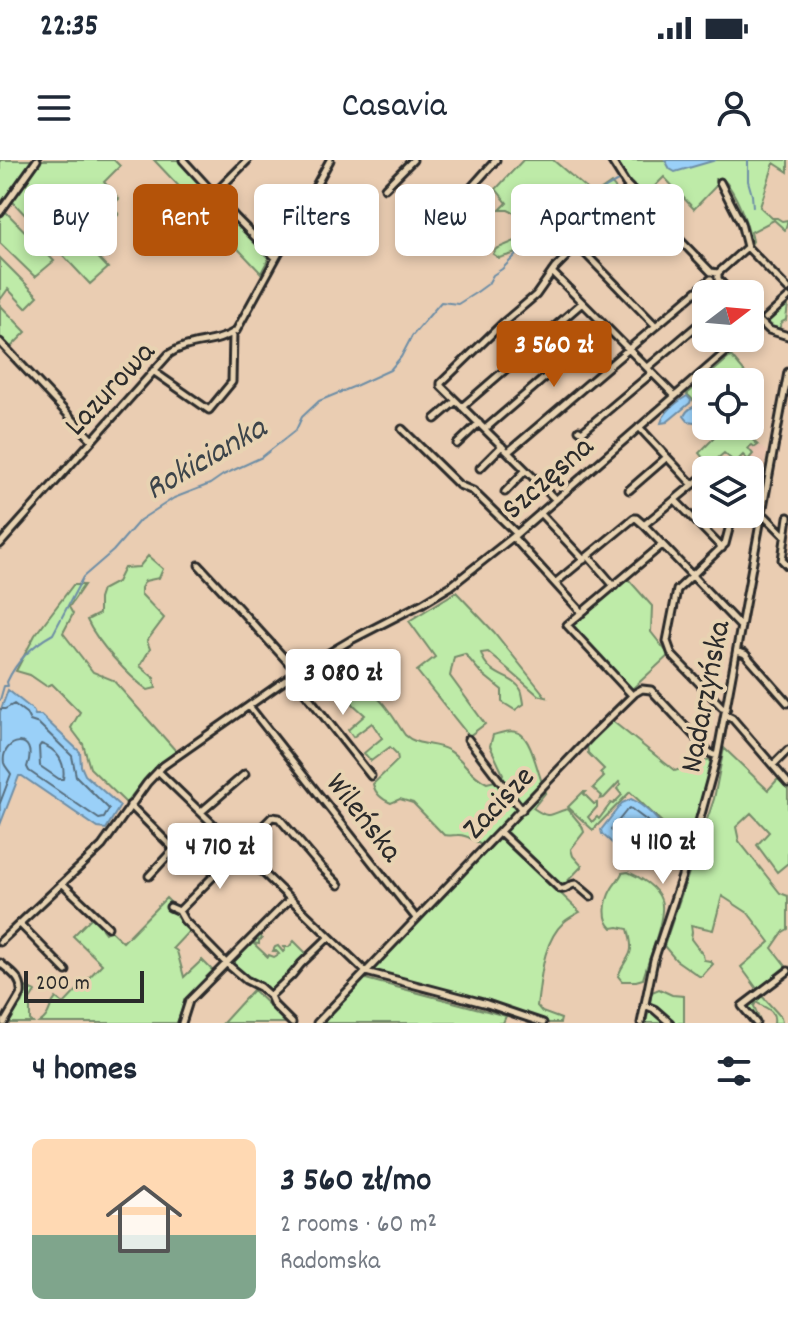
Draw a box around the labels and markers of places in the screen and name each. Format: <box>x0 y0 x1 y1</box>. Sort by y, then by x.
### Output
pin: 3 560 zł <box>471 321 637 389</box>
pin: 3 080 zł <box>260 649 426 717</box>
pin: 4 110 zł <box>580 818 746 886</box>
pin: 4 710 zł <box>137 823 303 891</box>

